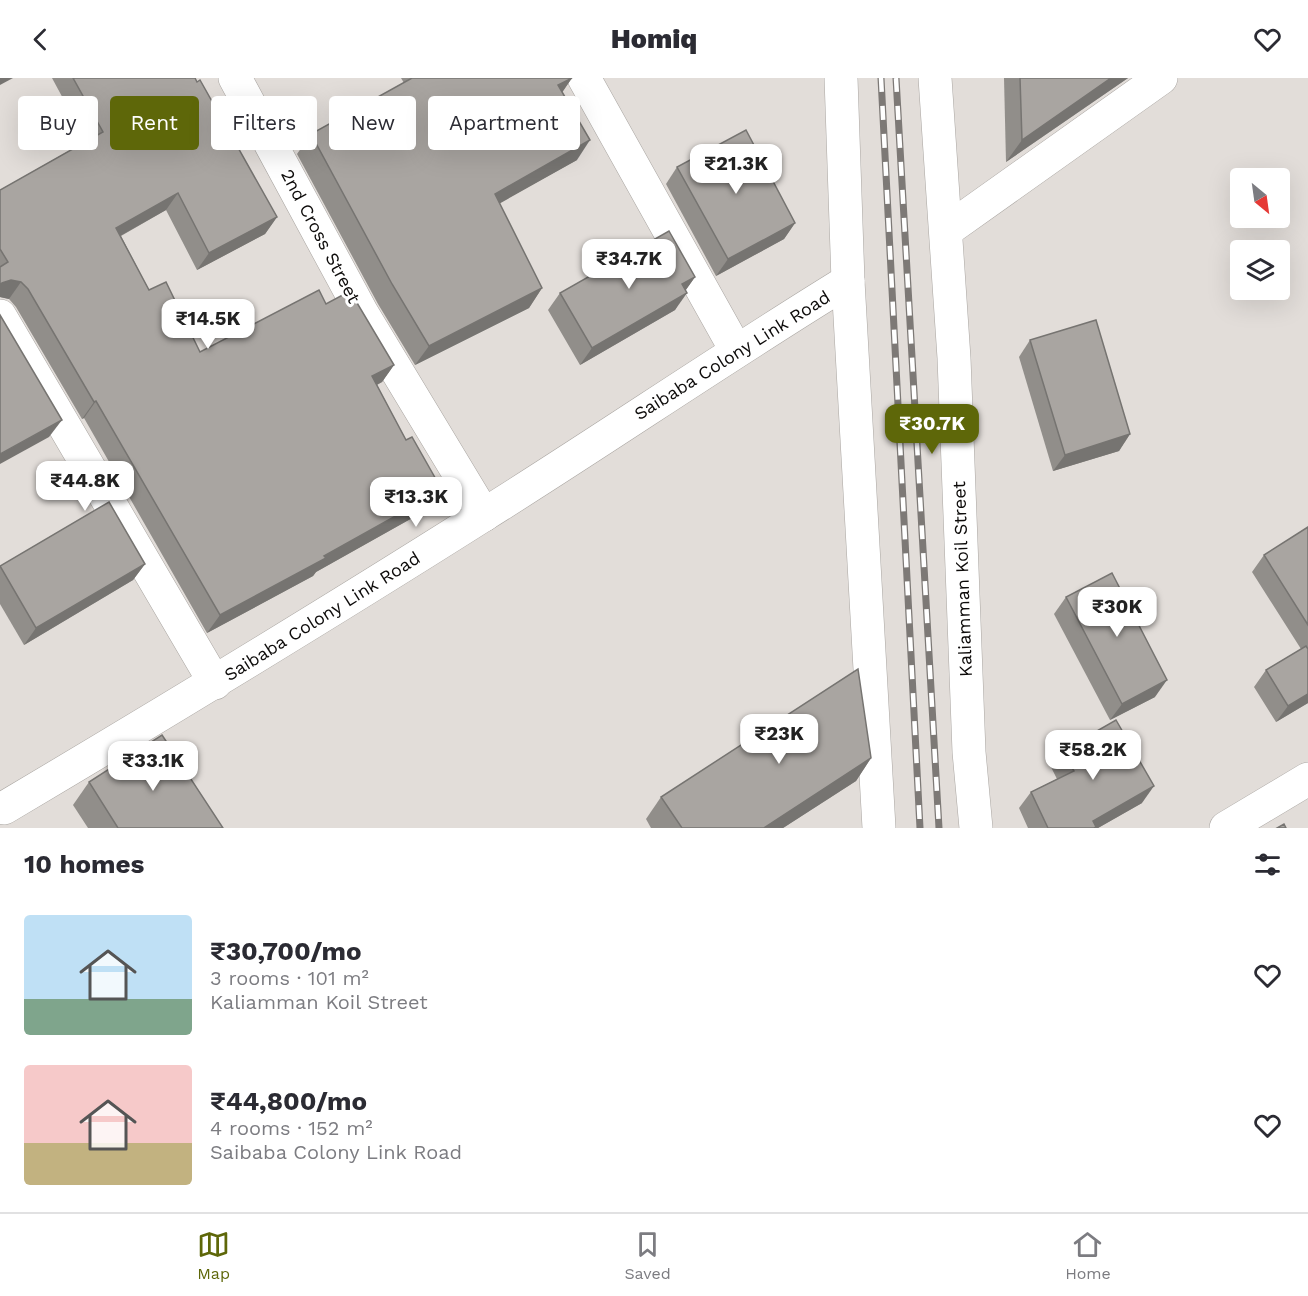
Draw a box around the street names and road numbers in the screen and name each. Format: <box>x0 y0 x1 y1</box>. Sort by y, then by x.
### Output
street label: 2nd Cross Street <box>277 165 365 307</box>
street label: Saibaba Colony Link Road <box>630 286 834 424</box>
street label: Kaliamman Koil Street <box>948 480 976 677</box>
street label: Saibaba Colony Link Road <box>220 547 424 685</box>

